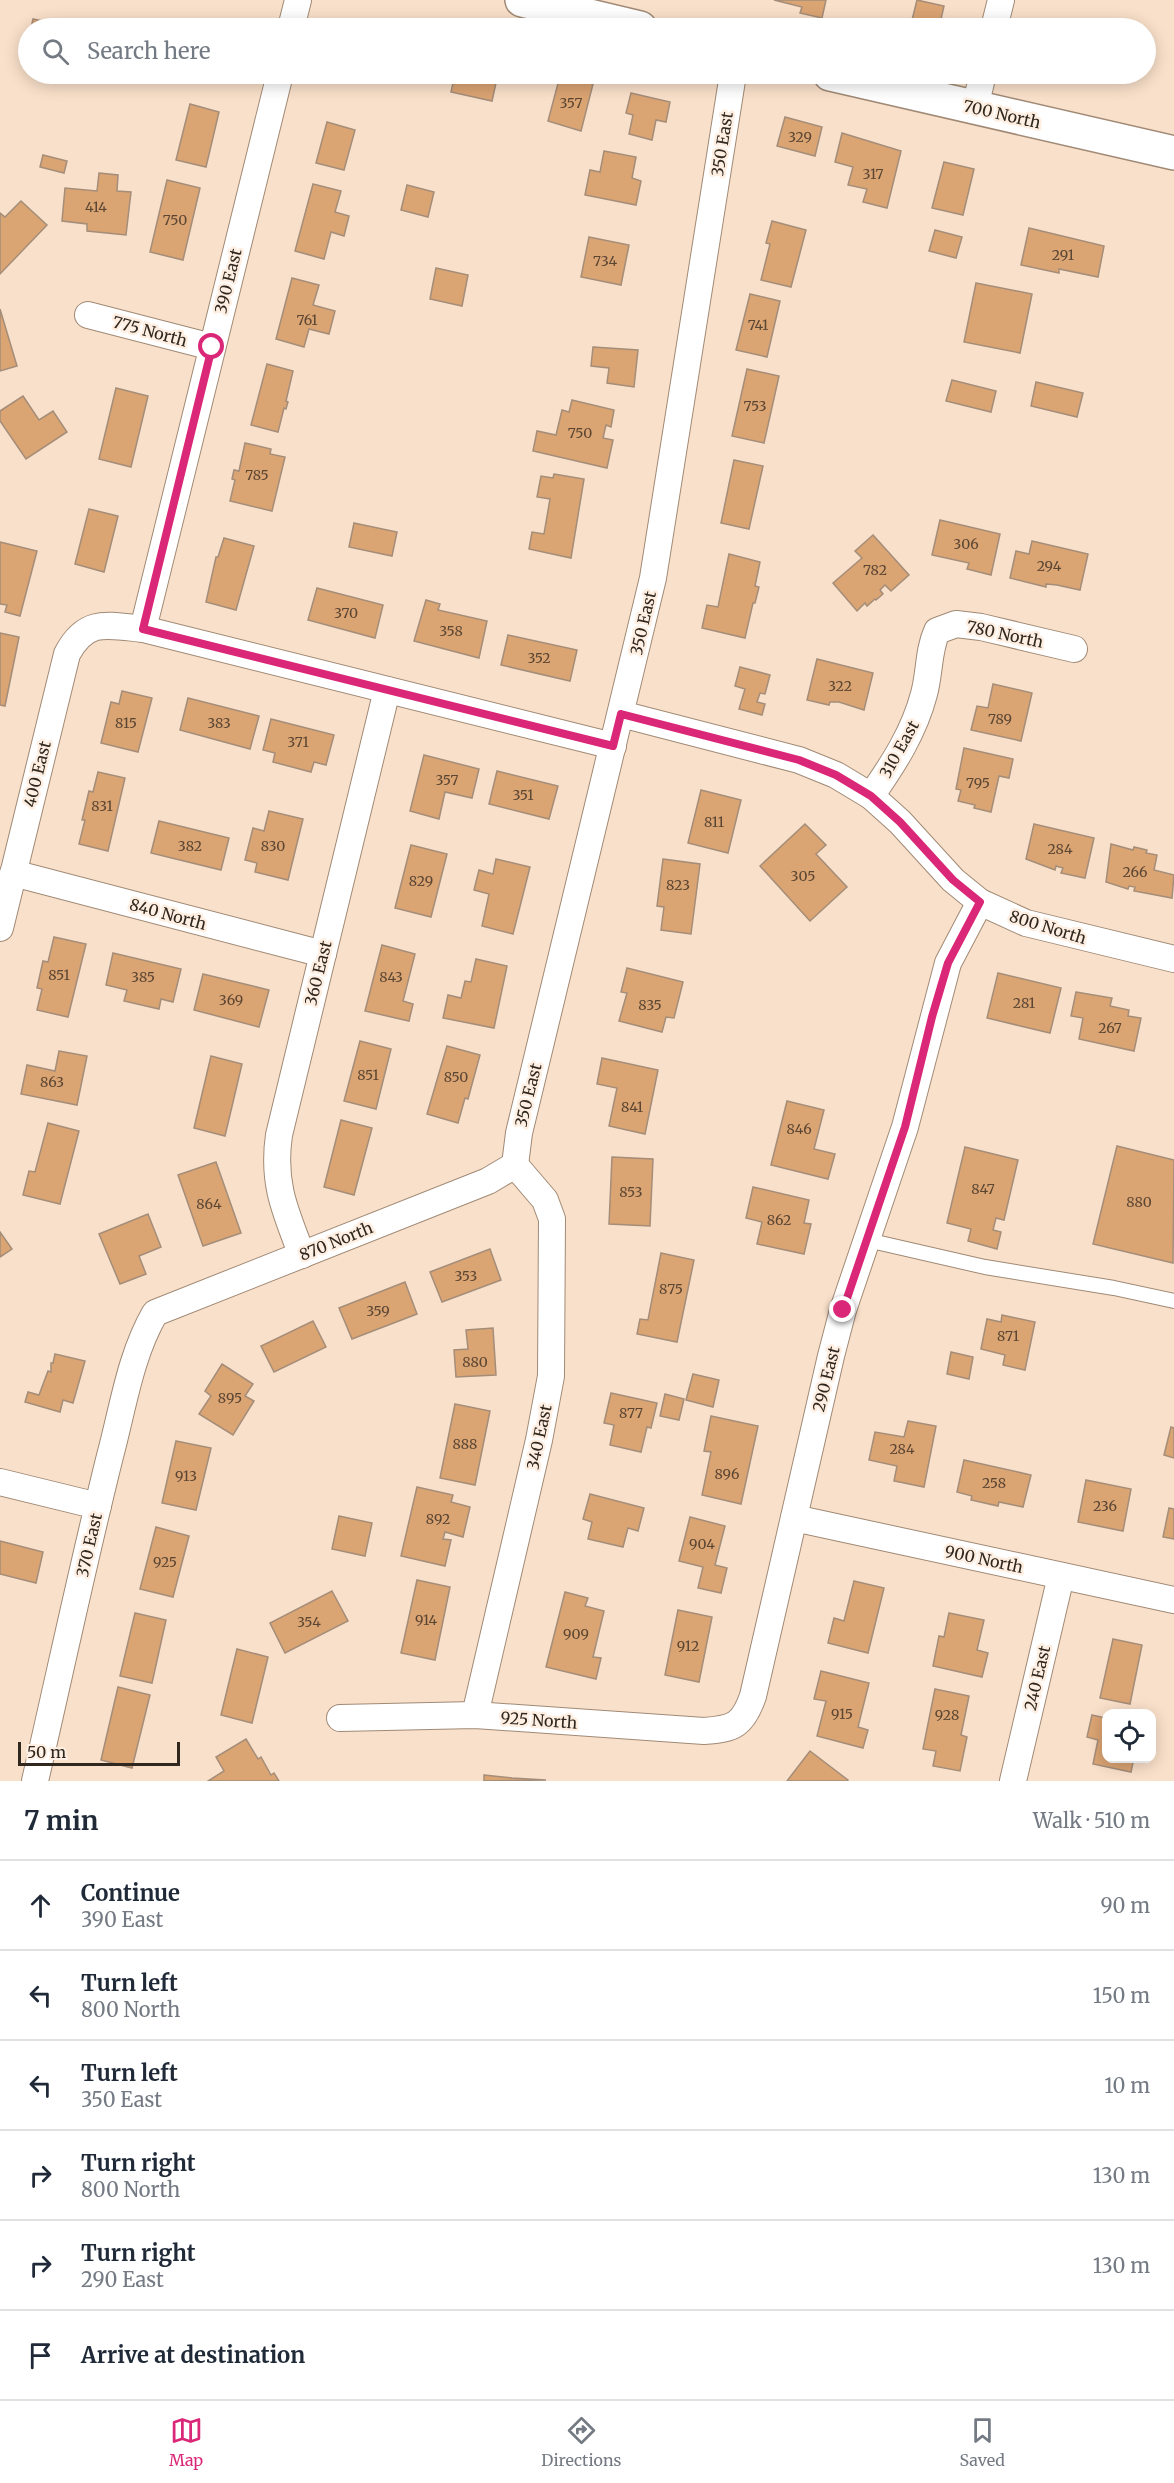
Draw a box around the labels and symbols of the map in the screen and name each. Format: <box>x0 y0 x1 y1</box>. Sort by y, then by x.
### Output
house number: 357 <box>560 94 582 112</box>
street label: 700 North <box>961 95 1043 133</box>
street label: 350 East <box>707 110 737 178</box>
house number: 329 <box>788 128 812 146</box>
house number: 317 <box>863 165 883 183</box>
house number: 414 <box>85 198 107 216</box>
house number: 750 <box>163 211 187 229</box>
street label: 390 East <box>210 246 246 315</box>
house number: 291 <box>1052 246 1074 264</box>
house number: 734 <box>593 252 617 270</box>
street label: 775 North <box>111 311 190 351</box>
house number: 761 <box>296 311 318 329</box>
house number: 741 <box>748 316 768 334</box>
route start <box>198 333 224 359</box>
house number: 753 <box>743 397 767 415</box>
house number: 750 <box>568 424 592 442</box>
house number: 785 <box>245 466 269 484</box>
house number: 306 <box>953 535 979 553</box>
house number: 294 <box>1037 557 1062 575</box>
house number: 782 <box>863 561 887 579</box>
street label: 350 East <box>626 588 660 657</box>
house number: 370 <box>334 604 358 622</box>
street label: 780 North <box>965 616 1045 652</box>
house number: 358 <box>439 622 463 640</box>
house number: 352 <box>527 649 551 667</box>
house number: 322 <box>828 677 852 695</box>
house number: 789 <box>988 710 1012 728</box>
house number: 815 <box>115 714 137 732</box>
house number: 383 <box>207 714 231 732</box>
street label: 310 East <box>875 716 923 781</box>
house number: 371 <box>287 733 309 751</box>
street label: 400 East <box>19 738 55 809</box>
house number: 357 <box>436 771 458 789</box>
house number: 795 <box>966 774 990 792</box>
house number: 351 <box>512 786 534 804</box>
house number: 831 <box>91 797 113 815</box>
house number: 811 <box>704 813 724 831</box>
house number: 382 <box>178 837 202 855</box>
house number: 830 <box>261 837 285 855</box>
house number: 284 <box>1047 840 1073 858</box>
house number: 266 <box>1123 863 1147 881</box>
house number: 305 <box>791 867 815 885</box>
house number: 829 <box>409 872 433 890</box>
house number: 823 <box>666 876 690 894</box>
street label: 840 North <box>127 894 209 934</box>
street label: 800 North <box>1007 906 1089 948</box>
street label: 360 East <box>300 938 336 1007</box>
house number: 851 <box>48 966 70 984</box>
house number: 385 <box>131 968 155 986</box>
house number: 843 <box>379 968 403 986</box>
house number: 369 <box>219 991 243 1009</box>
house number: 281 <box>1013 994 1035 1012</box>
house number: 835 <box>638 996 662 1014</box>
house number: 267 <box>1098 1019 1122 1037</box>
street label: 350 East <box>510 1060 546 1129</box>
house number: 851 <box>357 1066 379 1084</box>
house number: 850 <box>444 1068 468 1086</box>
house number: 863 <box>40 1073 64 1091</box>
house number: 841 <box>621 1098 643 1116</box>
house number: 846 <box>786 1120 812 1138</box>
house number: 847 <box>971 1180 995 1198</box>
house number: 853 <box>619 1183 643 1201</box>
house number: 880 <box>1126 1193 1152 1211</box>
house number: 864 <box>196 1195 222 1213</box>
house number: 862 <box>767 1211 791 1229</box>
street label: 870 North <box>296 1217 376 1265</box>
house number: 353 <box>455 1267 477 1285</box>
house number: 875 <box>659 1280 683 1298</box>
route end <box>829 1296 855 1322</box>
house number: 359 <box>366 1302 390 1320</box>
house number: 871 <box>997 1327 1019 1345</box>
street label: 290 East <box>808 1344 844 1414</box>
house number: 880 <box>462 1353 488 1371</box>
house number: 895 <box>218 1389 242 1407</box>
street label: 340 East <box>522 1402 556 1471</box>
house number: 877 <box>619 1404 643 1422</box>
house number: 888 <box>453 1435 477 1453</box>
house number: 284 <box>889 1440 915 1458</box>
house number: 896 <box>714 1465 740 1483</box>
house number: 913 <box>175 1467 197 1485</box>
house number: 258 <box>982 1474 1006 1492</box>
house number: 236 <box>1093 1497 1117 1515</box>
street label: 370 East <box>72 1510 106 1579</box>
house number: 892 <box>426 1510 450 1528</box>
house number: 904 <box>689 1535 715 1553</box>
street label: 900 North <box>943 1541 1025 1577</box>
house number: 925 <box>153 1553 177 1571</box>
house number: 914 <box>415 1611 437 1629</box>
house number: 354 <box>297 1613 321 1631</box>
house number: 909 <box>563 1625 589 1643</box>
house number: 912 <box>677 1637 699 1655</box>
street label: 240 East <box>1020 1643 1054 1713</box>
house number: 915 <box>831 1705 853 1723</box>
house number: 928 <box>935 1706 959 1724</box>
street label: 925 North <box>500 1707 578 1733</box>
scale bar <box>18 1739 180 1766</box>

